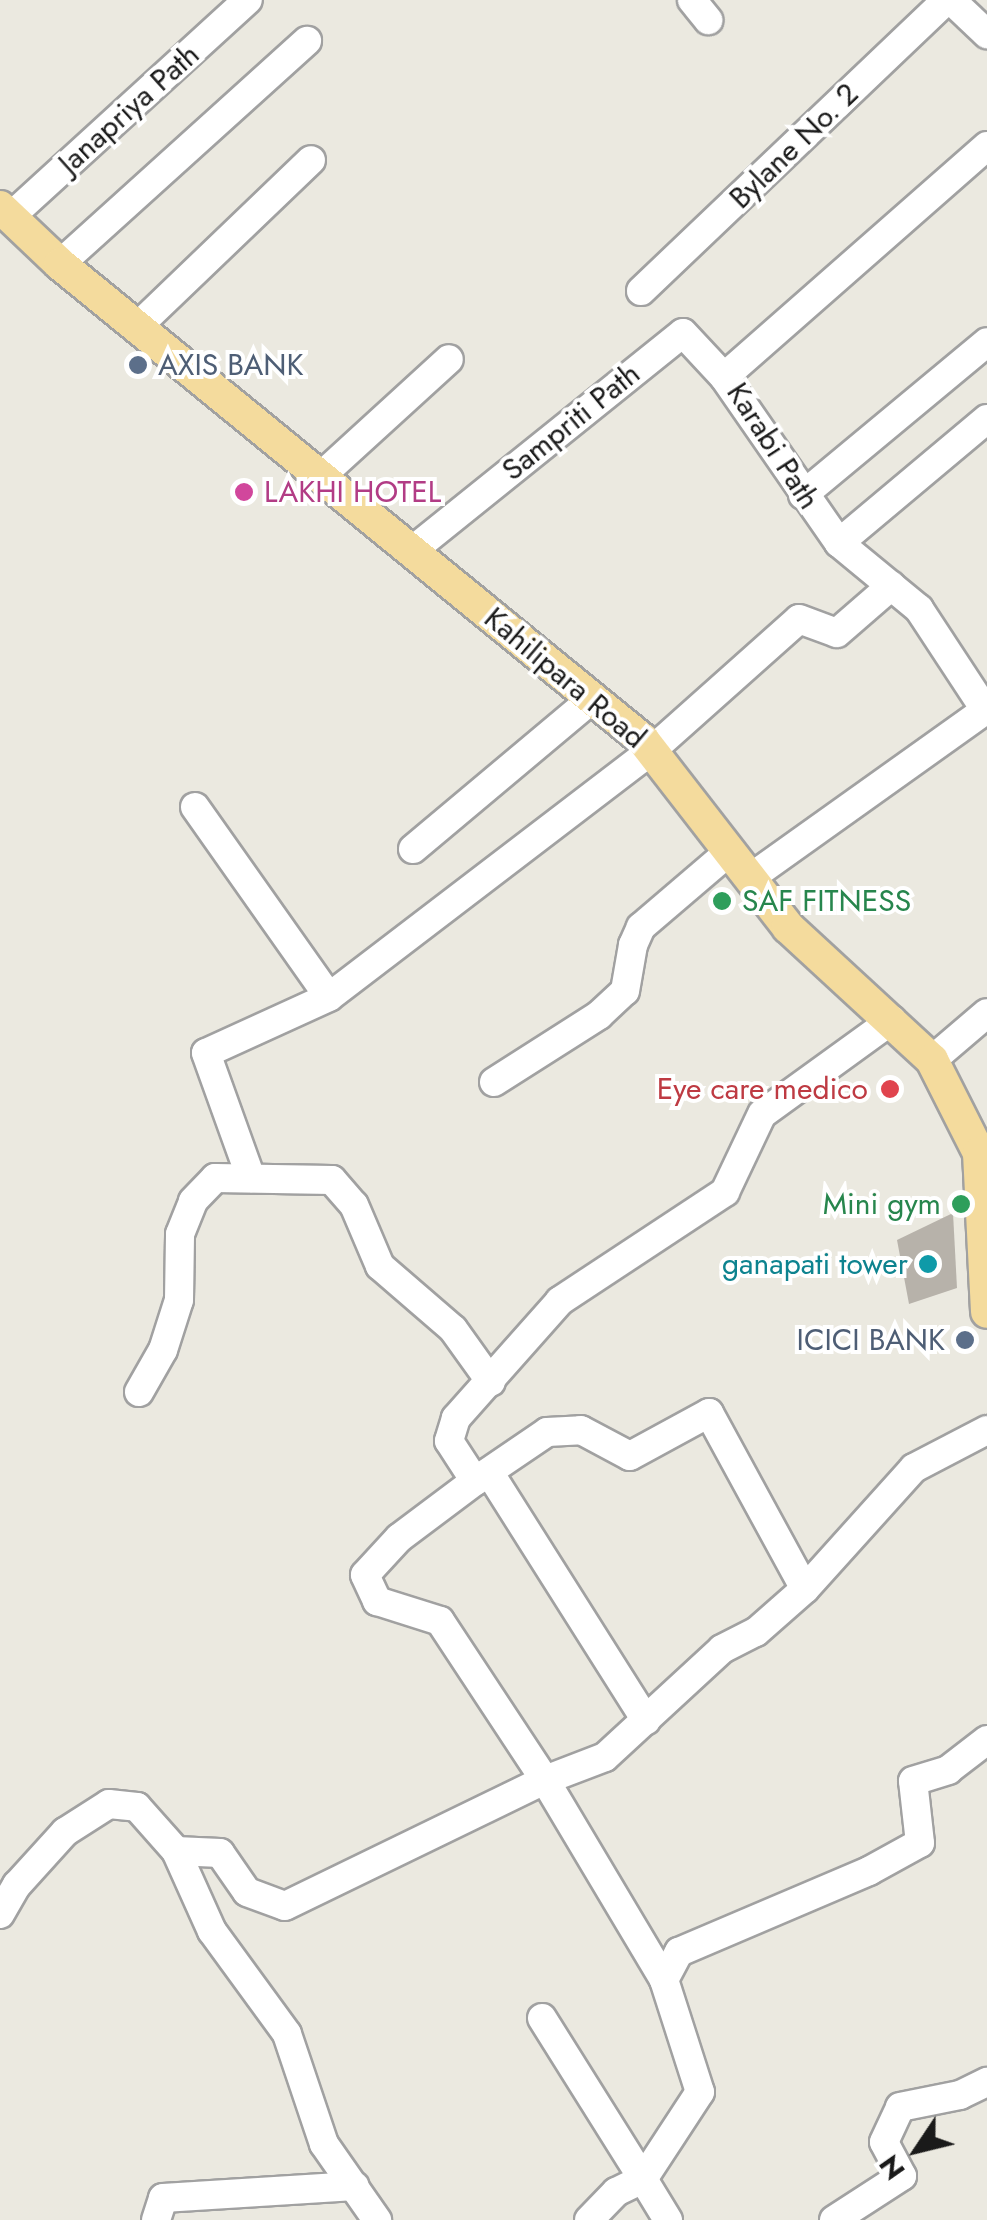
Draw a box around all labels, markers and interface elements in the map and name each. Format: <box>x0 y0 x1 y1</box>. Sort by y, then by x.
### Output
street label: Janapriya Path <box>51 37 207 181</box>
street label: Bylane No. 2 <box>722 76 866 216</box>
place label: AXIS BANK <box>158 347 304 383</box>
marker: AXIS BANK <box>127 354 149 376</box>
street label: Sampriti Path <box>495 356 647 488</box>
street label: Karabi Path <box>719 376 827 516</box>
place label: LAKHI HOTEL <box>264 474 441 510</box>
marker: LAKHI HOTEL <box>233 481 255 503</box>
street label: Kahilipara Road <box>477 600 653 756</box>
place label: SAF FITNESS <box>742 883 911 919</box>
marker: SAF FITNESS <box>711 890 733 912</box>
place label: Eye care medico <box>657 1071 868 1107</box>
marker: Eye care medico <box>877 1076 903 1102</box>
place label: Mini gym <box>823 1186 941 1222</box>
marker: Mini gym <box>950 1193 972 1215</box>
place label: ganapati tower <box>722 1246 908 1282</box>
marker: ganapati tower <box>917 1253 939 1275</box>
place label: ICICI BANK <box>797 1322 945 1358</box>
marker: ICICI BANK <box>954 1329 976 1351</box>
north arrow <box>867 2100 967 2200</box>
text: N <box>869 2147 915 2188</box>

